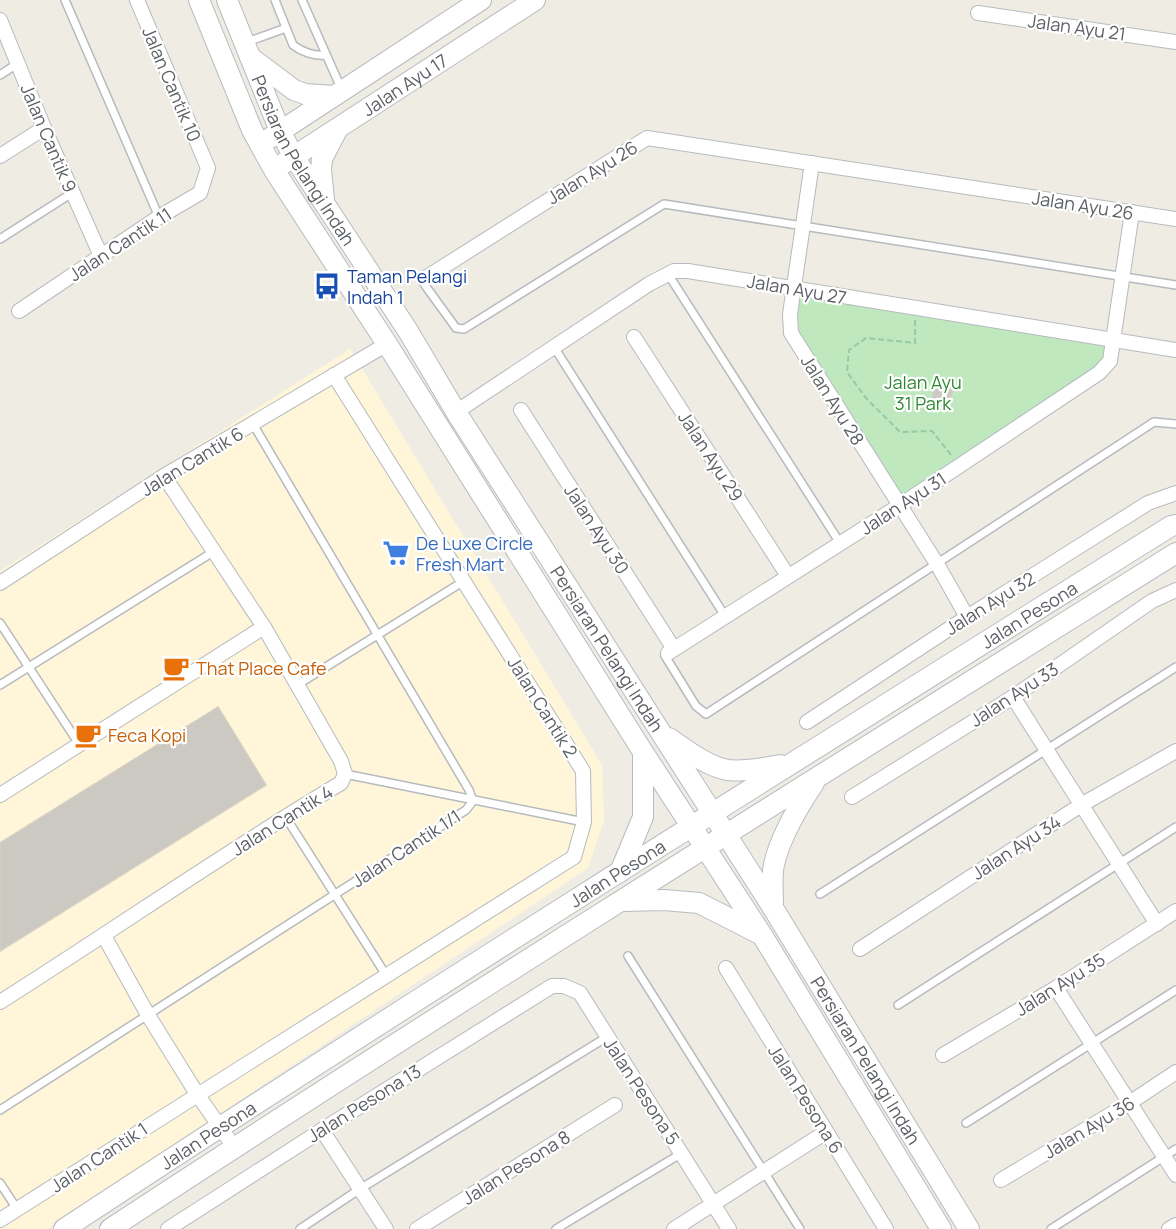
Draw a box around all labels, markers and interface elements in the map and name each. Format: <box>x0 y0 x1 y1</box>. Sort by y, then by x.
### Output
street label: Jalan Ayu 21 <box>1027 8 1127 46</box>
street label: Jalan Cantik 10 <box>137 23 207 145</box>
street label: Jalan Ayu 17 <box>357 48 452 121</box>
street label: Persiaran Pelangi Indah <box>247 71 361 250</box>
street label: Jalan Cantik 9 <box>15 80 83 196</box>
street label: Jalan Ayu 26 <box>542 135 642 209</box>
street label: Jalan Ayu 26 <box>1030 185 1136 225</box>
street label: Jalan Cantik 11 <box>64 202 176 286</box>
place label: Taman Pelangi Indah 1 <box>347 264 467 309</box>
street label: Jalan Ayu 27 <box>745 268 849 310</box>
bus stop icon: Taman Pelangi Indah 1 <box>312 271 342 301</box>
street label: Jalan Ayu 28 <box>796 350 870 450</box>
park label: Jalan Ayu 31 Park <box>884 370 962 415</box>
street label: Jalan Ayu 29 <box>673 406 749 506</box>
street label: Jalan Cantik 6 <box>136 421 248 501</box>
street label: Jalan Ayu 31 <box>855 466 951 540</box>
street label: Jalan Ayu 30 <box>559 480 635 578</box>
place label: De Luxe Circle Fresh Mart <box>416 531 533 576</box>
supermarket icon: De Luxe Circle Fresh Mart <box>381 538 411 568</box>
street label: Persiaran Pelangi Indah <box>545 561 669 736</box>
street label: Jalan Ayu 32 <box>941 566 1039 640</box>
street label: Jalan Pesona <box>976 576 1082 654</box>
street label: Jalan Cantik 2 <box>502 652 584 762</box>
cafe icon: That Place Cafe <box>161 653 191 683</box>
place label: That Place Cafe <box>196 656 327 680</box>
street label: Jalan Ayu 33 <box>965 656 1063 732</box>
cafe icon: Feca Kopi <box>73 720 103 750</box>
place label: Feca Kopi <box>108 723 186 747</box>
street label: Jalan Cantik 4 <box>227 779 337 861</box>
street label: Jalan Cantik 1/1 <box>347 804 465 892</box>
street label: Jalan Ayu 34 <box>967 809 1065 885</box>
street label: Jalan Pesona <box>565 834 670 912</box>
street label: Jalan Ayu 35 <box>1011 947 1109 1021</box>
street label: Persiaran Pelangi Indah <box>806 972 926 1149</box>
street label: Jalan Pesona 5 <box>598 1033 686 1149</box>
street label: Jalan Pesona 6 <box>763 1040 849 1158</box>
street label: Jalan Pesona 13 <box>303 1058 425 1148</box>
street label: Jalan Ayu 36 <box>1039 1090 1139 1164</box>
street label: Jalan Pesona <box>156 1095 260 1175</box>
street label: Jalan Cantik 1 <box>46 1117 152 1197</box>
street label: Jalan Pesona 8 <box>457 1124 575 1210</box>

